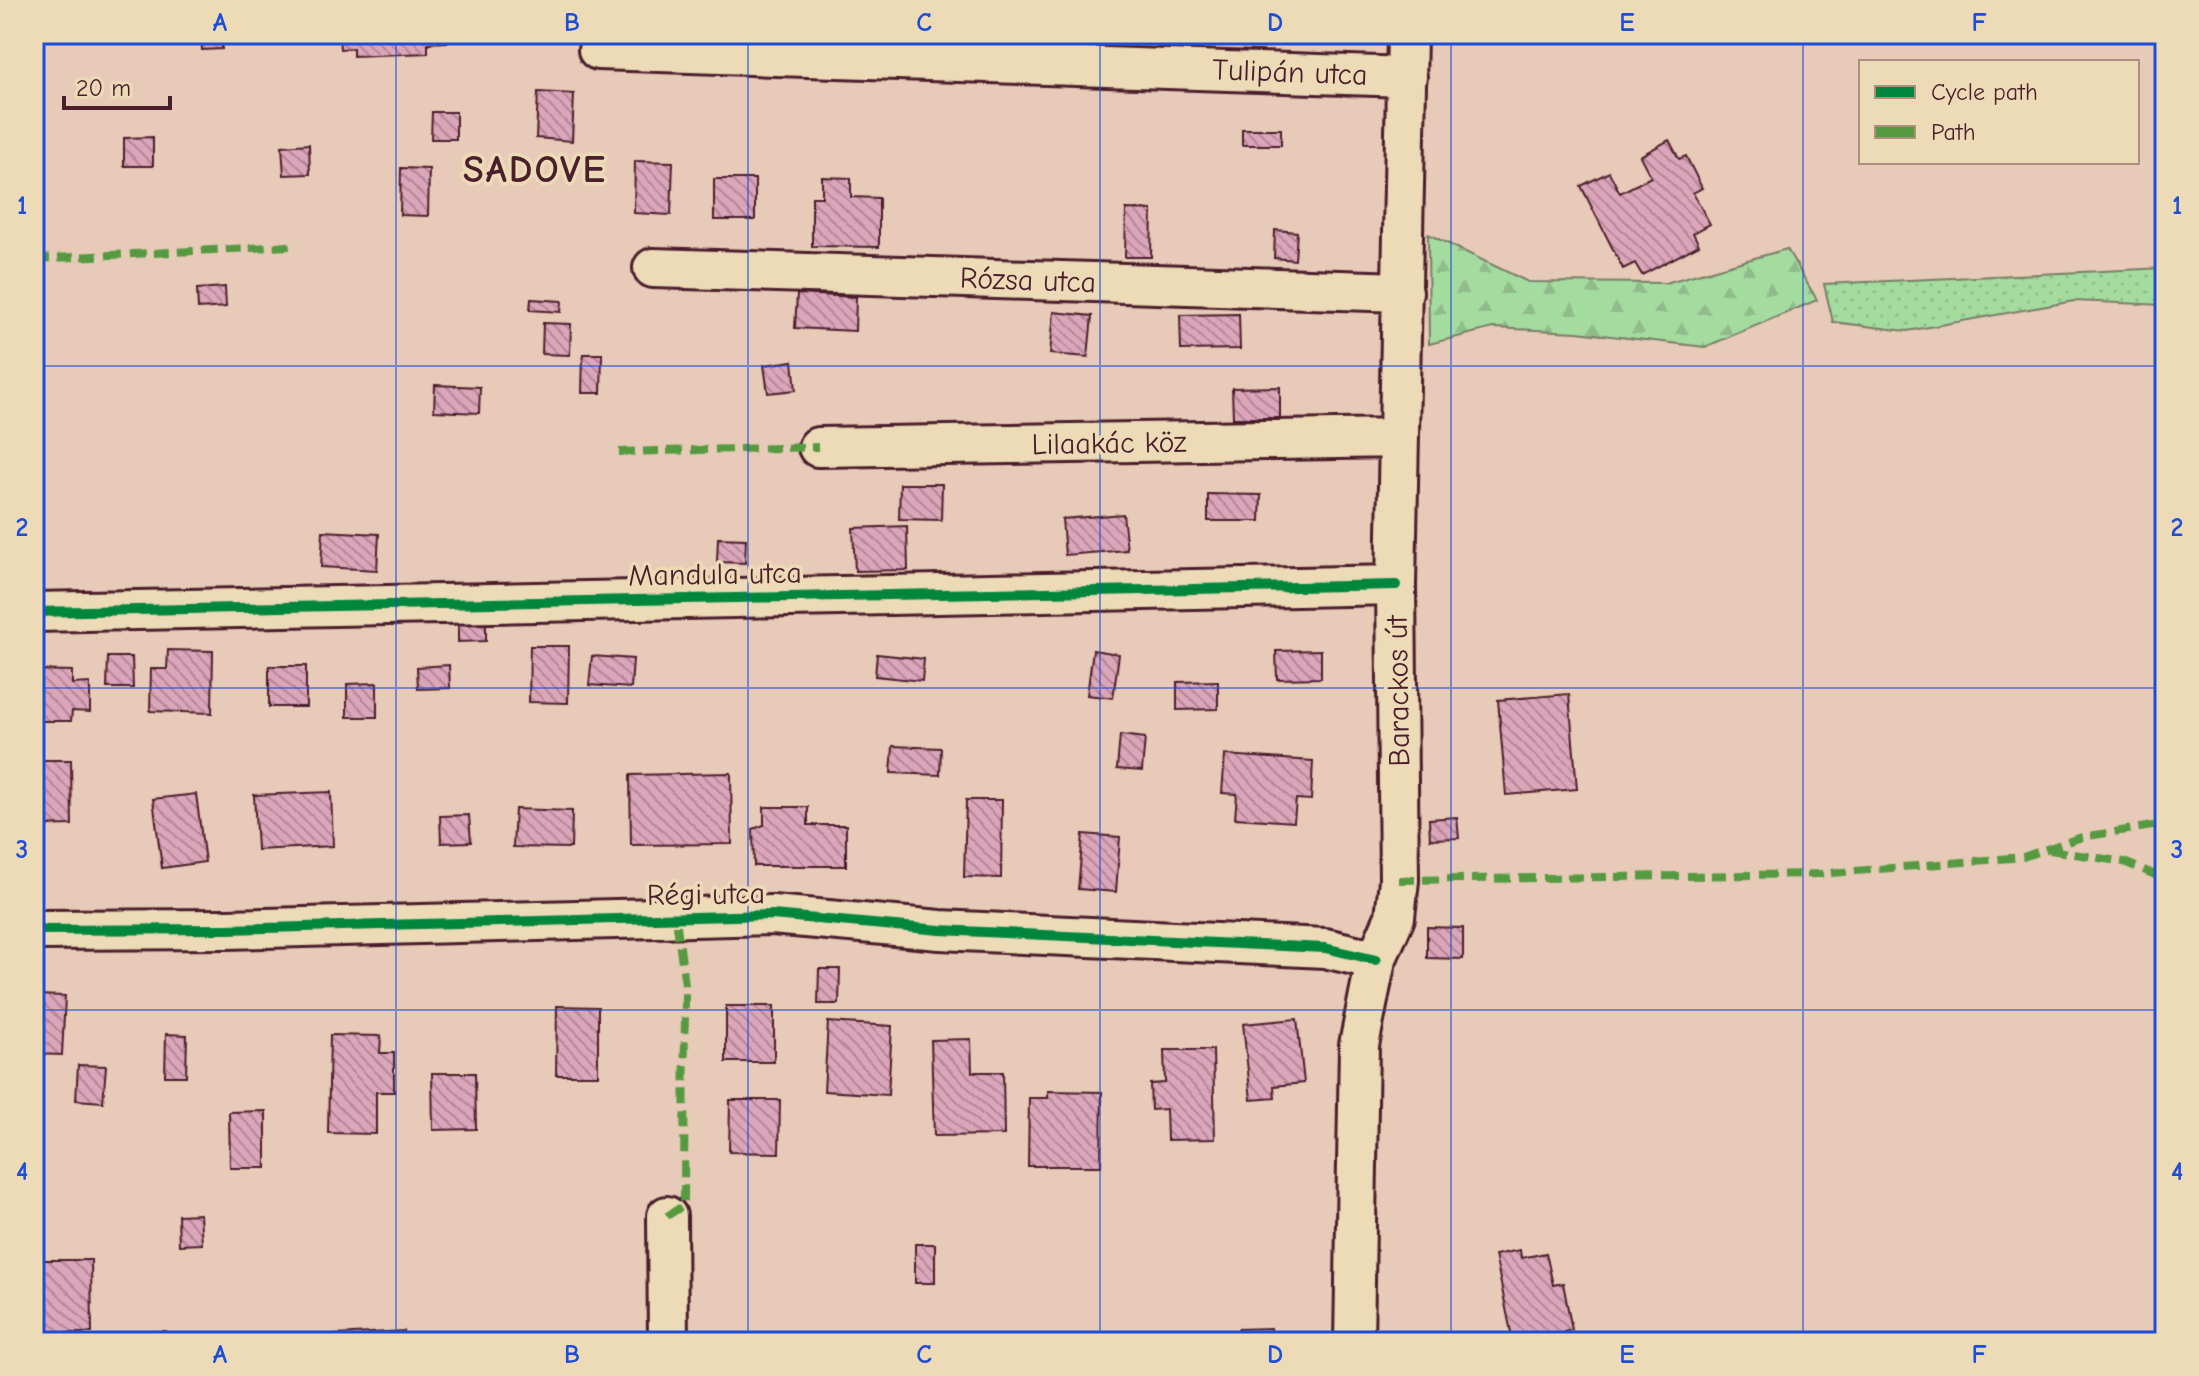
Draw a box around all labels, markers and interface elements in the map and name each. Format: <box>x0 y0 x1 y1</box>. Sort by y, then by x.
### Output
text: A <box>213 8 228 38</box>
text: B <box>564 8 580 38</box>
text: C <box>916 8 932 38</box>
text: D <box>1267 8 1283 38</box>
text: E <box>1619 8 1635 38</box>
text: F <box>1971 8 1987 38</box>
street label: Tulipán utca <box>1212 52 1368 93</box>
scale bar <box>64 60 170 110</box>
legend <box>1859 60 2139 164</box>
text: 20 m <box>76 74 131 102</box>
text: Cycle path <box>1931 78 2038 106</box>
text: Path <box>1931 118 1976 146</box>
district label: SADOVE <box>463 148 607 192</box>
text: 1 <box>17 191 27 221</box>
text: 1 <box>2172 191 2182 221</box>
street label: Rózsa utca <box>959 261 1097 300</box>
street label: Lilaakác köz <box>1031 425 1187 462</box>
text: 2 <box>16 513 28 543</box>
text: 2 <box>2171 513 2183 543</box>
street label: Mandula utca <box>628 555 802 594</box>
street label: Barackos út <box>1380 614 1417 767</box>
text: 3 <box>16 835 28 865</box>
text: 3 <box>2171 835 2183 865</box>
street label: Régi utca <box>647 876 765 913</box>
text: 4 <box>16 1157 28 1187</box>
text: 4 <box>2171 1157 2183 1187</box>
text: A <box>213 1340 228 1370</box>
text: B <box>564 1340 580 1370</box>
text: C <box>916 1340 932 1370</box>
text: D <box>1267 1340 1283 1370</box>
text: E <box>1619 1340 1635 1370</box>
text: F <box>1971 1340 1987 1370</box>

